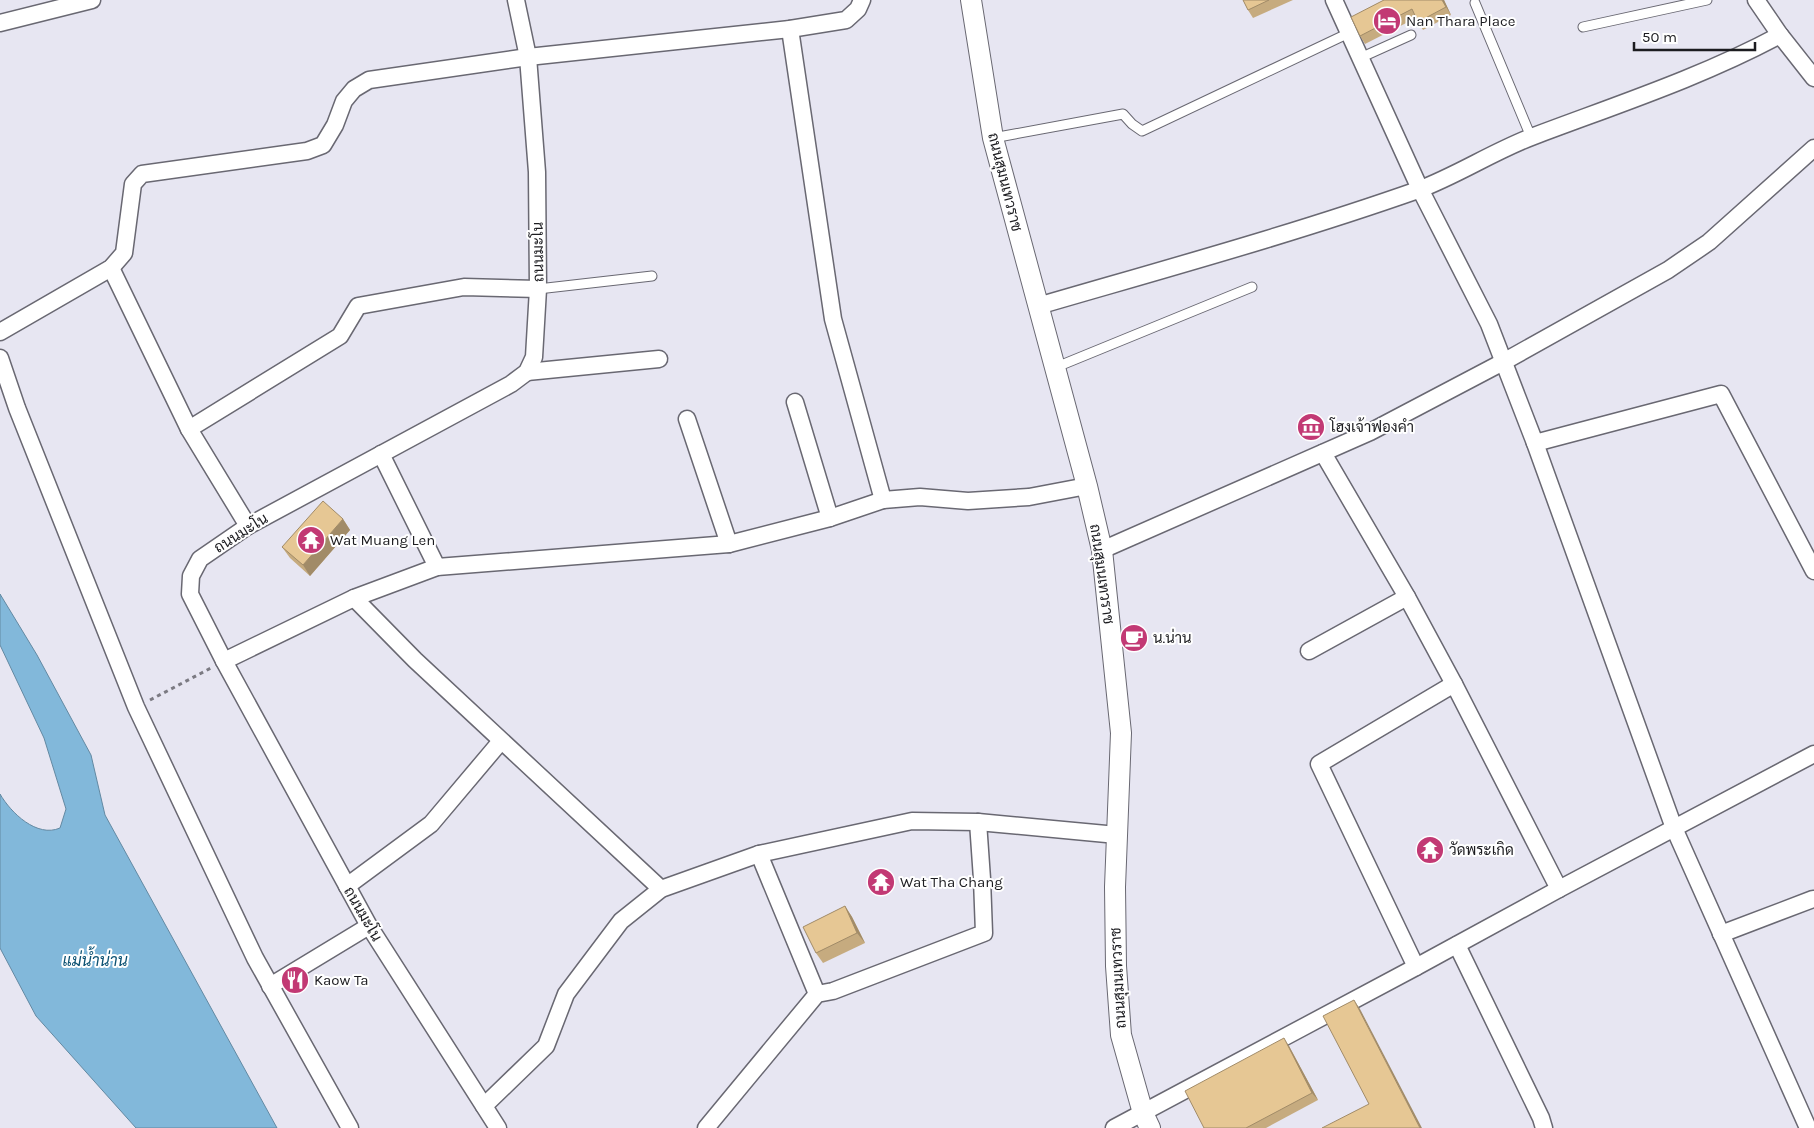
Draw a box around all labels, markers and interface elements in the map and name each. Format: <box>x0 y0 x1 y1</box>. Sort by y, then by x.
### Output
hotel icon: Nan Thara Place <box>1372 6 1402 36</box>
place label: Nan Thara Place <box>1406 12 1515 30</box>
scale bar <box>1634 20 1755 52</box>
text: 50 m <box>1642 28 1677 46</box>
street label: ถนนสุมนเทวราช <box>982 131 1026 234</box>
street label: ถนนมะโน <box>527 222 548 282</box>
museum icon: โฮงเจ้าฟองคำ <box>1296 412 1326 442</box>
place label: โฮงเจ้าฟองคำ <box>1329 417 1414 436</box>
street label: ถนนมะโน <box>210 509 271 557</box>
street label: ถนนสุมนเทวราช <box>1084 523 1118 626</box>
temple icon: Wat Muang Len <box>296 525 326 555</box>
place label: Wat Muang Len <box>330 531 435 549</box>
cafe icon: น.น่าน <box>1119 623 1149 653</box>
place label: น.น่าน <box>1153 628 1192 647</box>
temple icon: วัดพระเกิด <box>1415 835 1445 865</box>
place label: วัดพระเกิด <box>1449 841 1514 859</box>
temple icon: Wat Tha Chang <box>866 867 896 897</box>
place label: Wat Tha Chang <box>900 873 1003 891</box>
street label: ถนนมะโน <box>340 883 387 945</box>
street label: ถนนสุมนเทวราช <box>1106 927 1132 1029</box>
water label: แม่น้ำน่าน <box>62 946 128 970</box>
restaurant icon: Kaow Ta <box>280 965 310 995</box>
place label: Kaow Ta <box>314 971 368 989</box>

